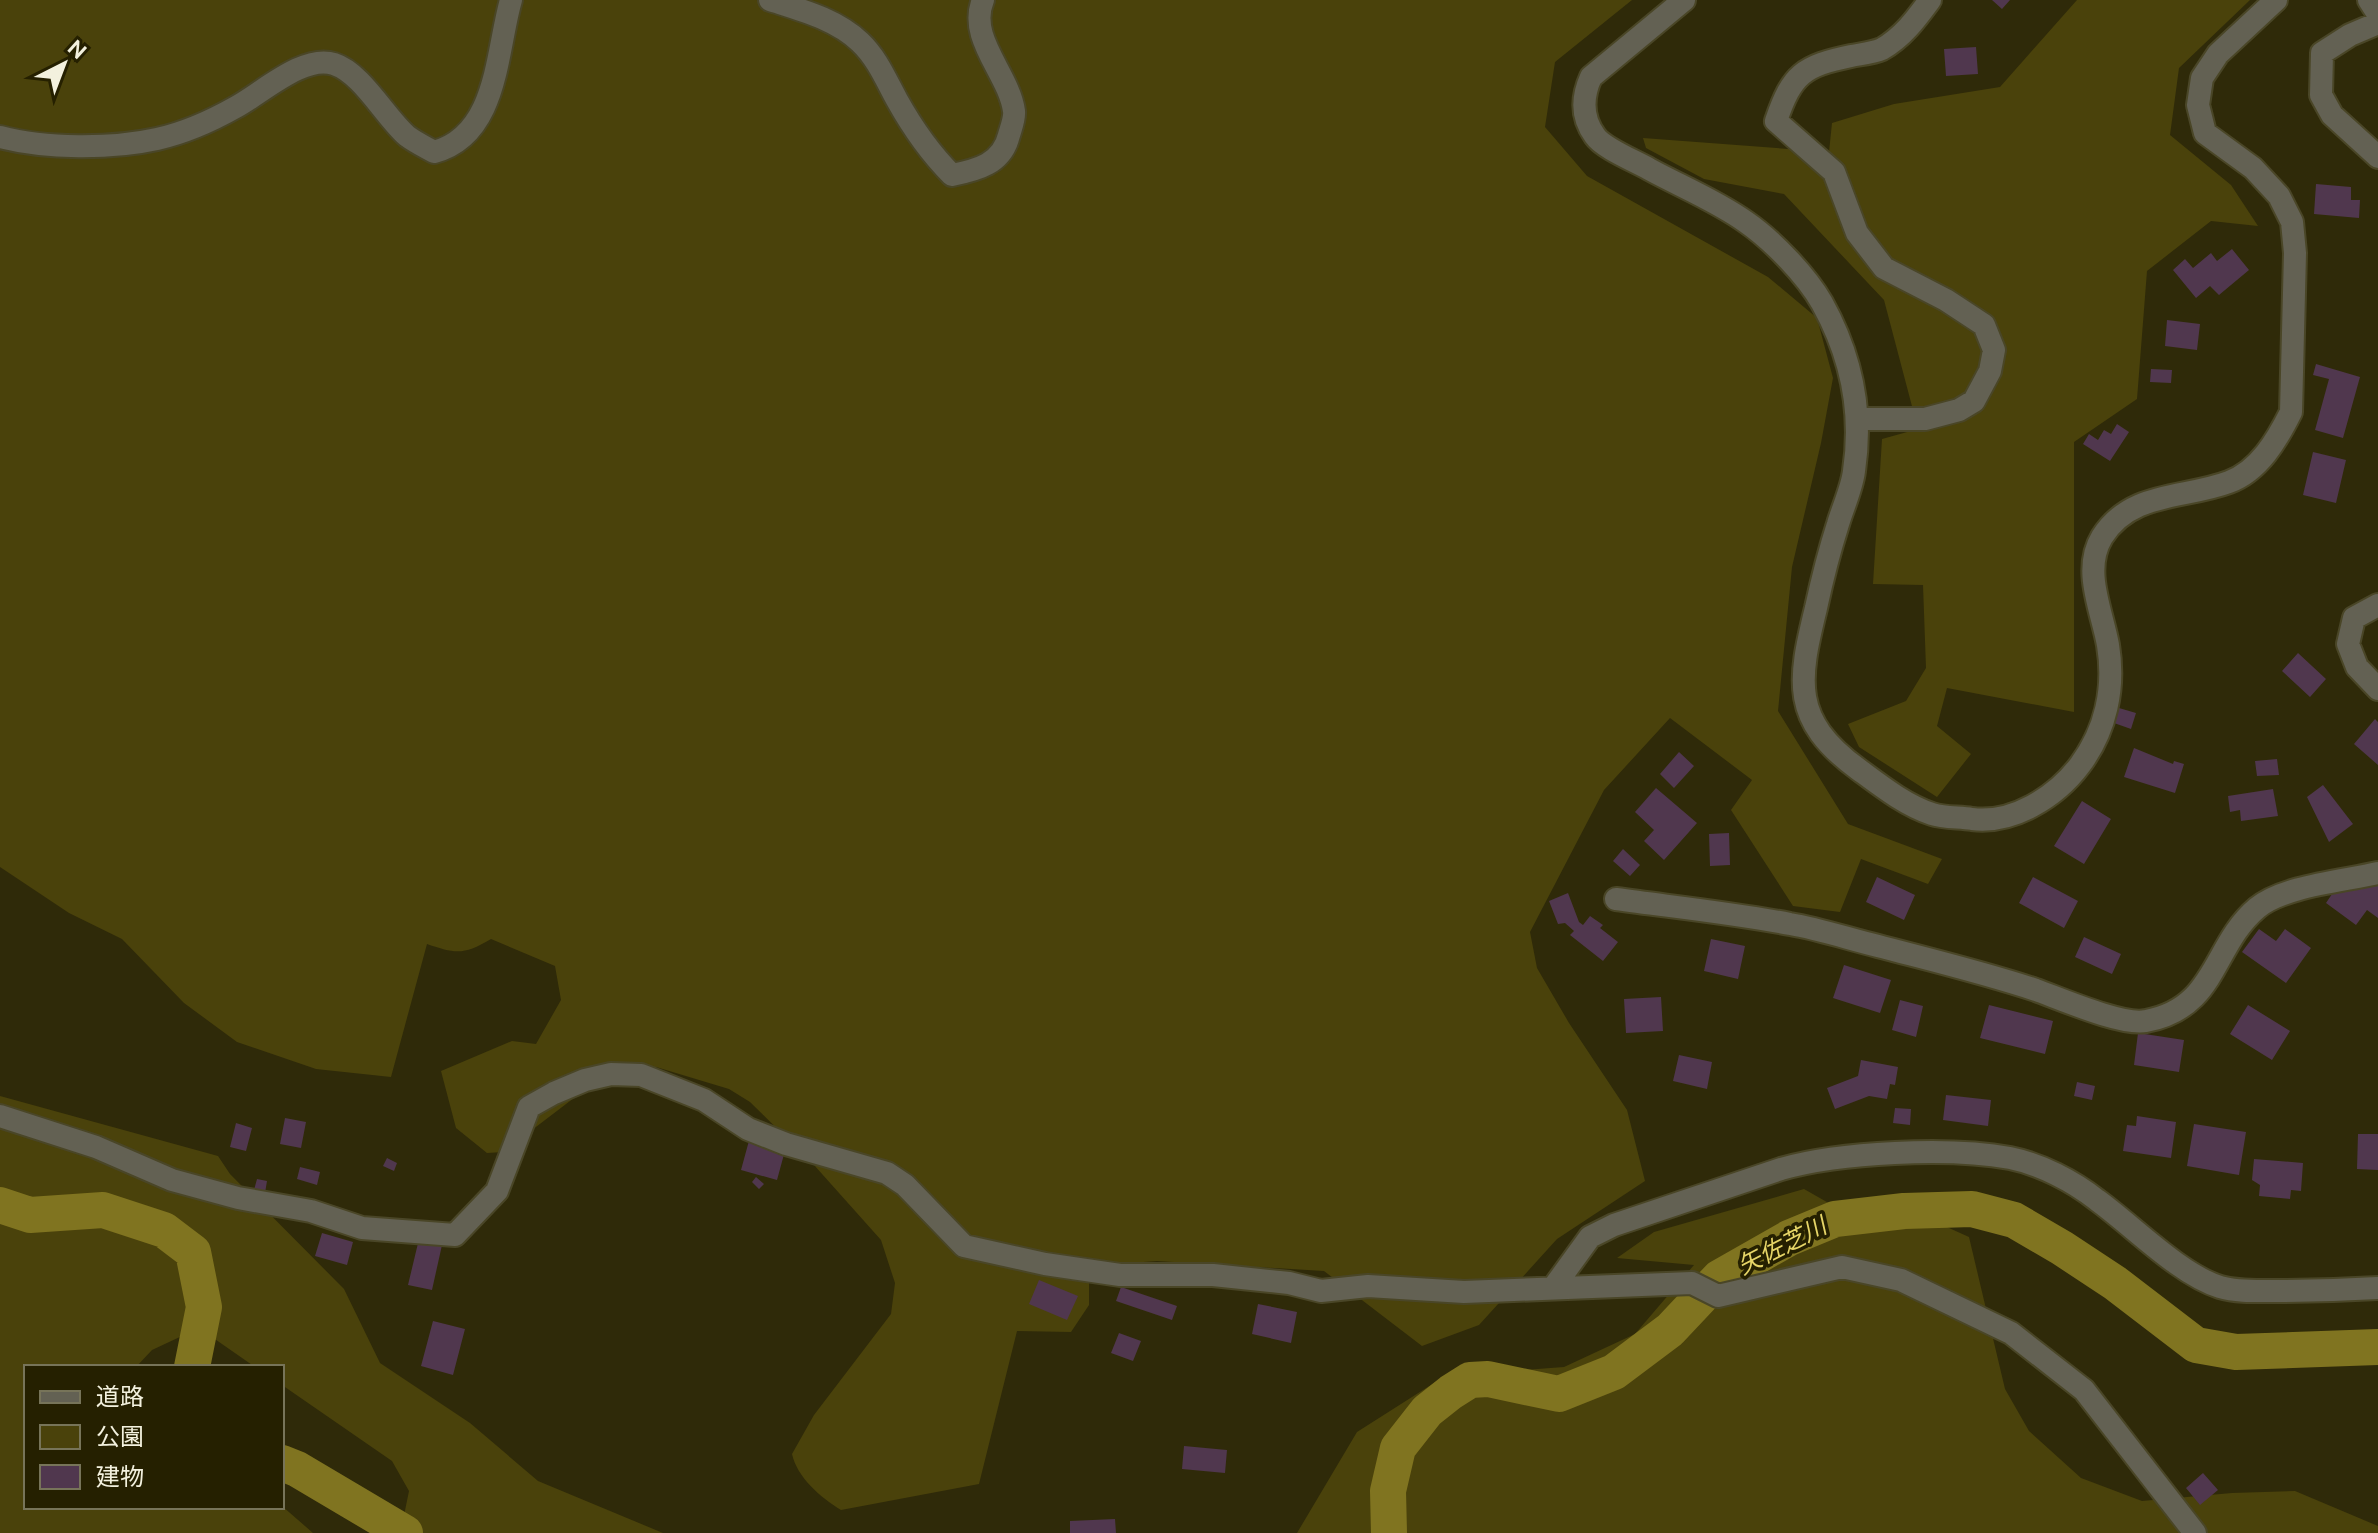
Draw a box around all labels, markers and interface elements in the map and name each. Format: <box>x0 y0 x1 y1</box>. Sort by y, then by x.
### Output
north arrow <box>24 24 104 104</box>
text: N <box>63 34 92 64</box>
water label: 矢佐芝川 <box>1733 1210 1833 1279</box>
legend <box>24 1365 284 1509</box>
text: 道路 <box>96 1383 144 1410</box>
text: 公園 <box>96 1423 144 1450</box>
text: 建物 <box>96 1463 144 1490</box>

